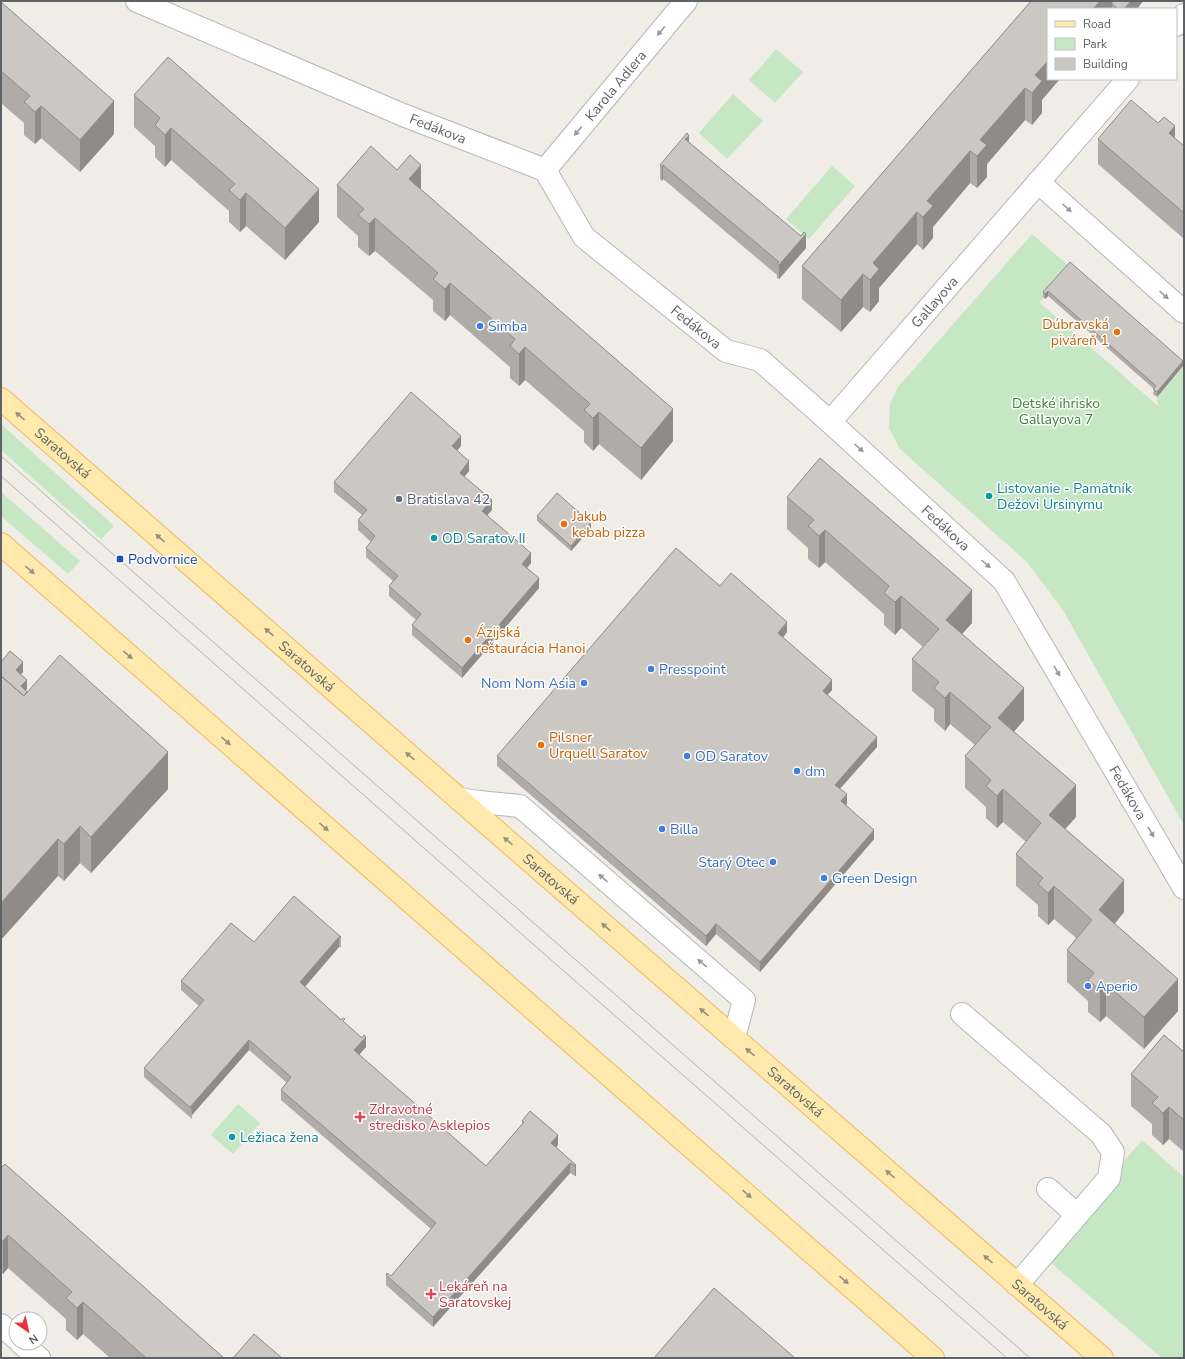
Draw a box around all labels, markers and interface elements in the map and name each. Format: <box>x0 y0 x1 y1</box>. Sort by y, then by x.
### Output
legend <box>1047 8 1177 80</box>
text: Road <box>1083 16 1111 32</box>
one-way arrow <box>656 26 665 36</box>
text: Park <box>1083 36 1108 52</box>
street label: Karola Adlera <box>581 46 650 125</box>
text: Building <box>1083 56 1128 72</box>
street label: Fedákova <box>407 109 469 148</box>
one-way arrow <box>573 126 582 136</box>
one-way arrow <box>1063 203 1072 212</box>
street label: Gallayova <box>907 272 962 332</box>
one-way arrow <box>1159 290 1170 299</box>
street label: Fedákova <box>667 301 725 353</box>
place label: Dúbravská piváreň 1 <box>1042 315 1109 350</box>
place label: Simba <box>488 317 527 336</box>
marker: Simba <box>475 321 485 331</box>
marker: Dúbravská piváreň 1 <box>1112 327 1122 337</box>
park label: Detské ihrisko Gallayova 7 <box>1012 394 1100 429</box>
one-way arrow <box>15 411 26 420</box>
street label: Saratovská <box>30 423 95 483</box>
one-way arrow <box>853 443 864 452</box>
place label: Listovanie - Pamätník Dežovi Ursinymu <box>997 479 1133 514</box>
place label: Bratislava 42 <box>407 490 490 509</box>
marker: Listovanie - Pamätník Dežovi Ursinymu <box>984 491 994 501</box>
marker: Bratislava 42 <box>394 494 404 504</box>
street label: Fedákova <box>918 501 974 555</box>
place label: Jakub kebab pizza <box>571 507 645 542</box>
marker: Jakub kebab pizza <box>559 519 569 529</box>
place label: OD Saratov II <box>442 529 526 548</box>
marker: OD Saratov II <box>429 533 439 543</box>
one-way arrow <box>156 534 165 543</box>
place label: Podvornice <box>128 550 197 569</box>
marker: Podvornice <box>115 554 125 564</box>
one-way arrow <box>980 559 991 568</box>
one-way arrow <box>25 565 36 574</box>
place label: Ázijská reštaurácia Hanoi <box>476 623 585 658</box>
one-way arrow <box>264 628 274 637</box>
marker: Ázijská reštaurácia Hanoi <box>463 635 473 645</box>
street label: Saratovská <box>275 636 339 696</box>
one-way arrow <box>123 651 133 660</box>
place label: Presspoint <box>659 660 726 679</box>
marker: Presspoint <box>646 664 656 674</box>
one-way arrow <box>1054 665 1061 677</box>
place label: Nom Nom Asia <box>481 674 576 693</box>
marker: Nom Nom Asia <box>579 678 589 688</box>
place label: Pilsner Urquell Saratov <box>549 728 648 763</box>
one-way arrow <box>221 736 230 745</box>
marker: Pilsner Urquell Saratov <box>536 740 546 750</box>
place label: OD Saratov <box>695 747 769 766</box>
one-way arrow <box>405 751 415 761</box>
marker: OD Saratov <box>682 751 692 761</box>
place label: dm <box>805 762 825 781</box>
street label: Fedákova <box>1105 762 1151 823</box>
marker: dm <box>792 766 802 776</box>
place label: Billa <box>670 820 698 839</box>
one-way arrow <box>318 822 329 831</box>
marker: Billa <box>657 824 667 834</box>
one-way arrow <box>1147 827 1155 837</box>
one-way arrow <box>503 837 513 846</box>
street label: Saratovská <box>519 849 583 909</box>
place label: Starý Otec <box>698 853 766 872</box>
marker: Starý Otec <box>768 857 778 867</box>
place label: Green Design <box>832 869 918 888</box>
marker: Green Design <box>819 873 829 883</box>
one-way arrow <box>598 874 609 883</box>
one-way arrow <box>601 922 611 931</box>
one-way arrow <box>696 959 707 968</box>
place label: Aperio <box>1096 977 1138 996</box>
marker: Aperio <box>1083 981 1093 991</box>
one-way arrow <box>700 1008 709 1017</box>
one-way arrow <box>744 1047 755 1056</box>
street label: Saratovská <box>763 1062 828 1121</box>
place label: Zdravotné stredisko Asklepios <box>369 1100 491 1135</box>
marker: Zdravotné stredisko Asklepios <box>354 1111 366 1123</box>
place label: Ležiaca žena <box>240 1128 319 1147</box>
marker: Ležiaca žena <box>227 1132 237 1142</box>
one-way arrow <box>885 1169 895 1178</box>
one-way arrow <box>741 1190 752 1199</box>
one-way arrow <box>982 1255 993 1264</box>
street label: Saratovská <box>1008 1274 1072 1334</box>
one-way arrow <box>839 1276 850 1285</box>
place label: Lekáreň na Saratovskej <box>439 1277 511 1312</box>
marker: Lekáreň na Saratovskej <box>426 1289 436 1299</box>
north arrow <box>8 1311 48 1351</box>
text: N <box>26 1330 41 1347</box>

